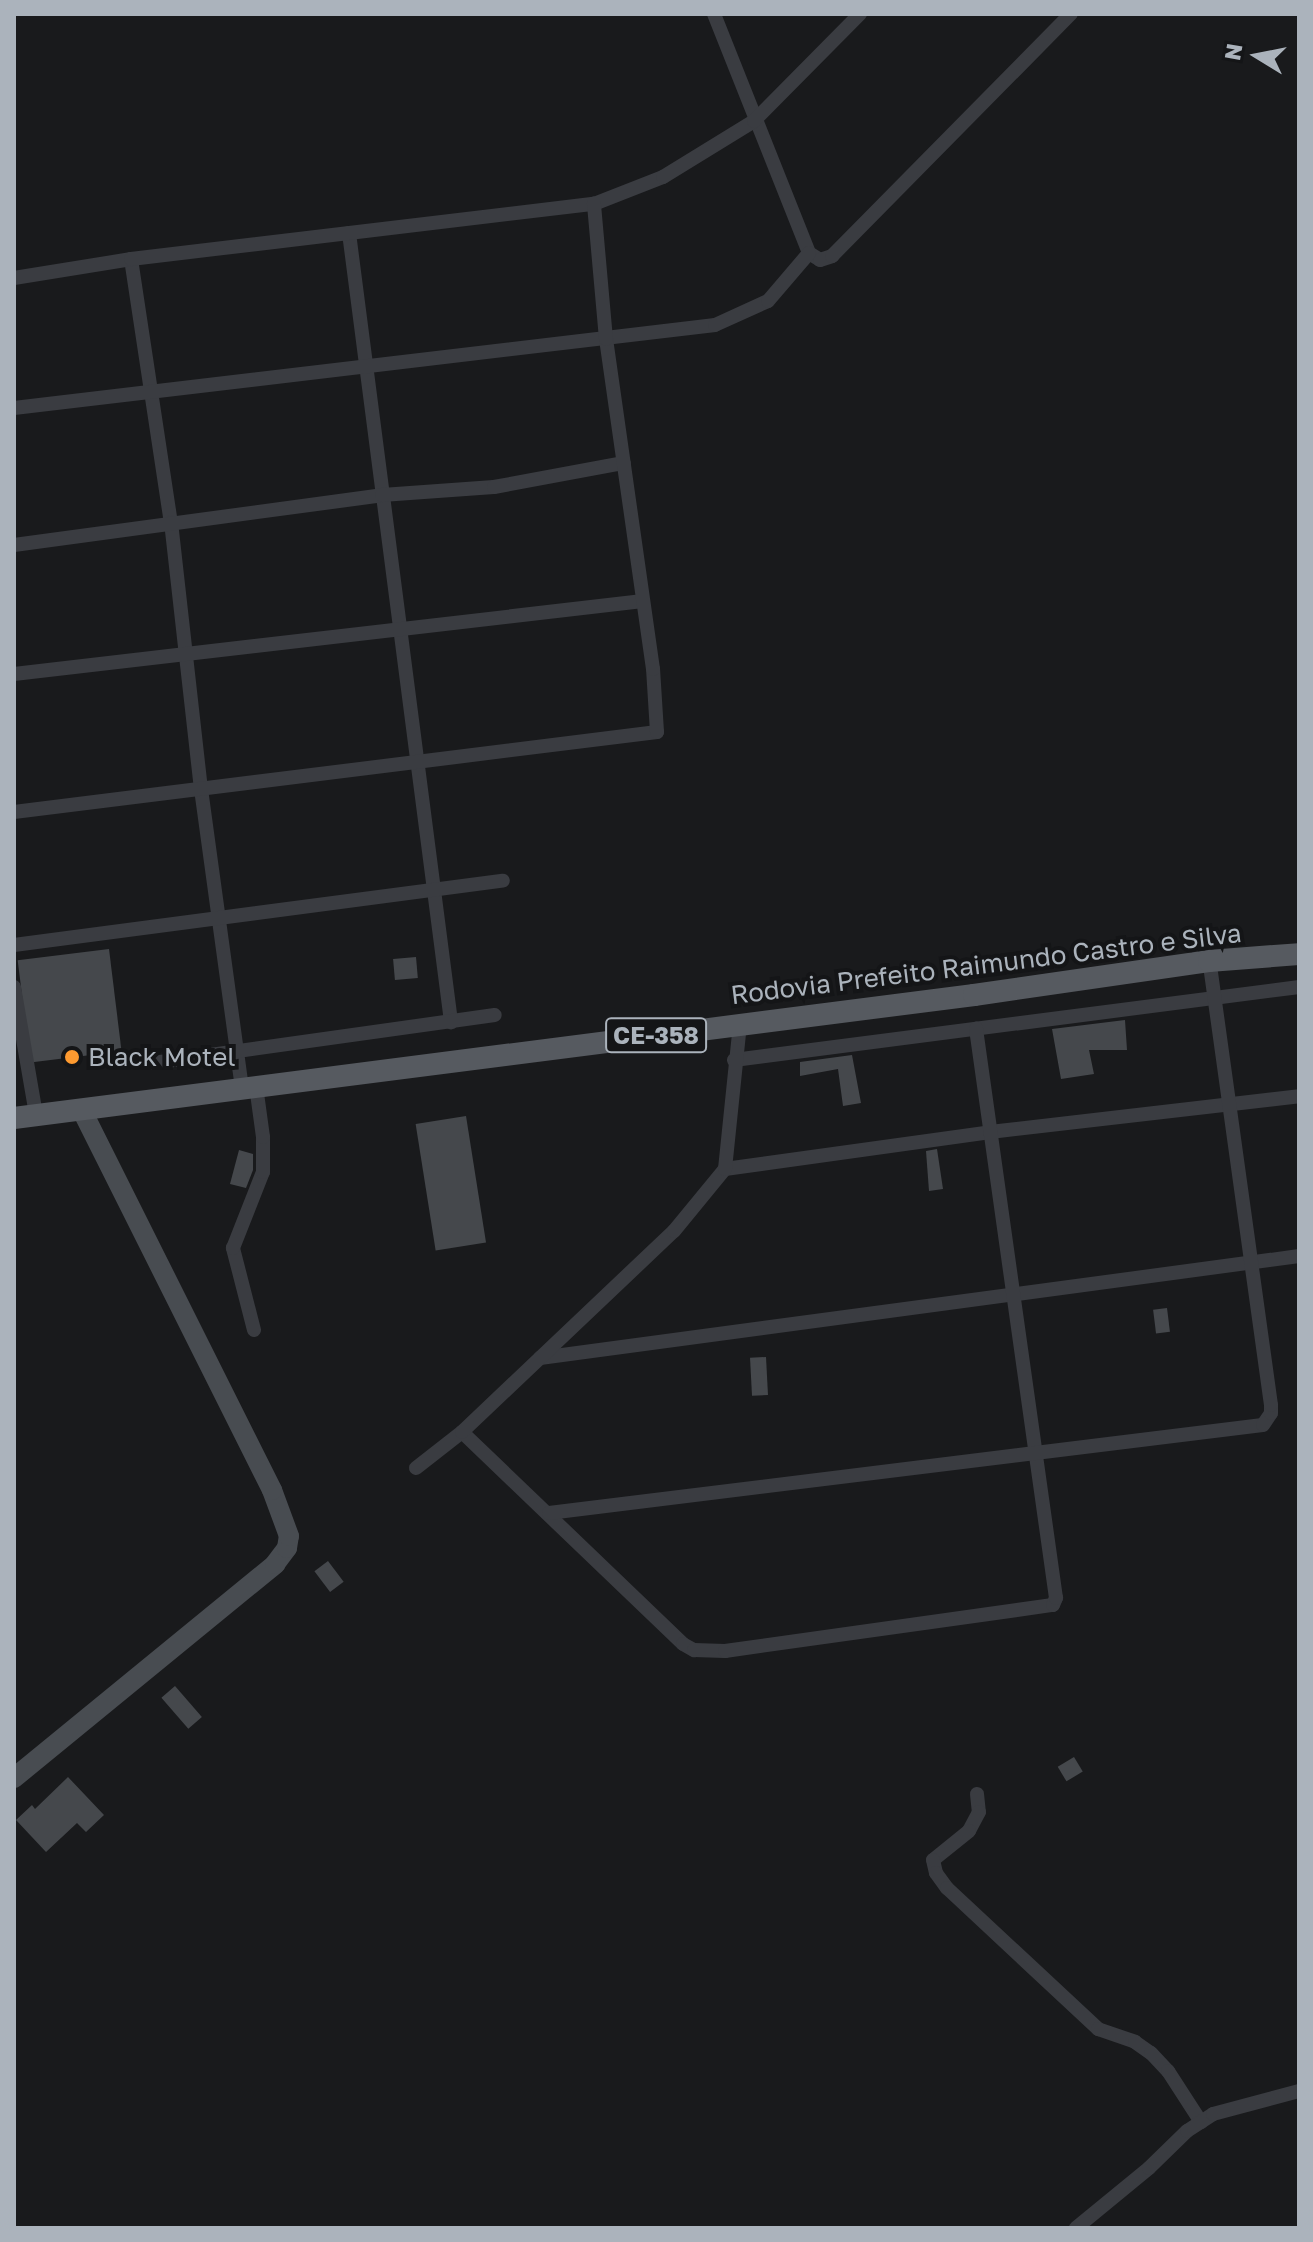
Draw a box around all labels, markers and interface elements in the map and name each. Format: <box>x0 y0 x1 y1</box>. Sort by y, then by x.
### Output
north arrow <box>1217 16 1297 96</box>
text: N <box>1218 41 1248 62</box>
street label: Rodovia Prefeito Raimundo Castro e Silva <box>729 917 1243 1011</box>
road number: CE-358 <box>604 1015 708 1055</box>
place label: Black Motel <box>88 1041 236 1073</box>
marker: Black Motel <box>63 1048 81 1066</box>

